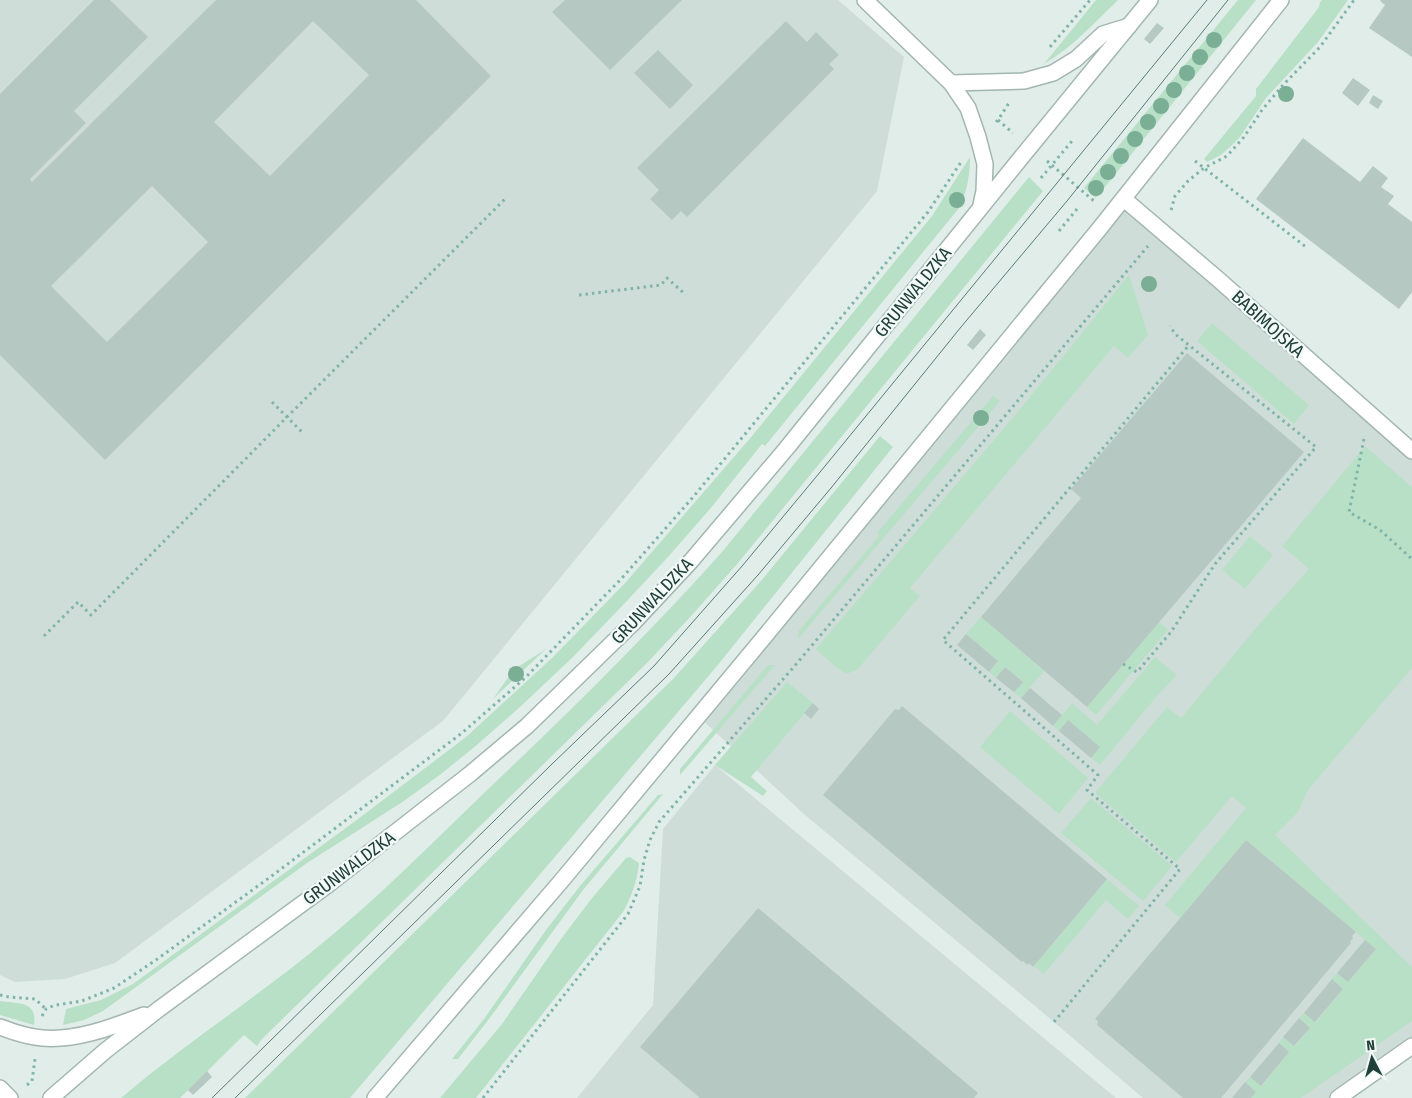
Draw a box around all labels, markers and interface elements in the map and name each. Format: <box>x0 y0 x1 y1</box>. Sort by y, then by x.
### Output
street label: GRUNWALDZKA <box>870 242 956 342</box>
street label: BABIMOJSKA <box>1227 286 1309 363</box>
street label: GRUNWALDZKA <box>606 553 698 649</box>
street label: GRUNWALDZKA <box>298 826 400 910</box>
north arrow <box>1347 1033 1397 1083</box>
text: N <box>1366 1037 1376 1054</box>

